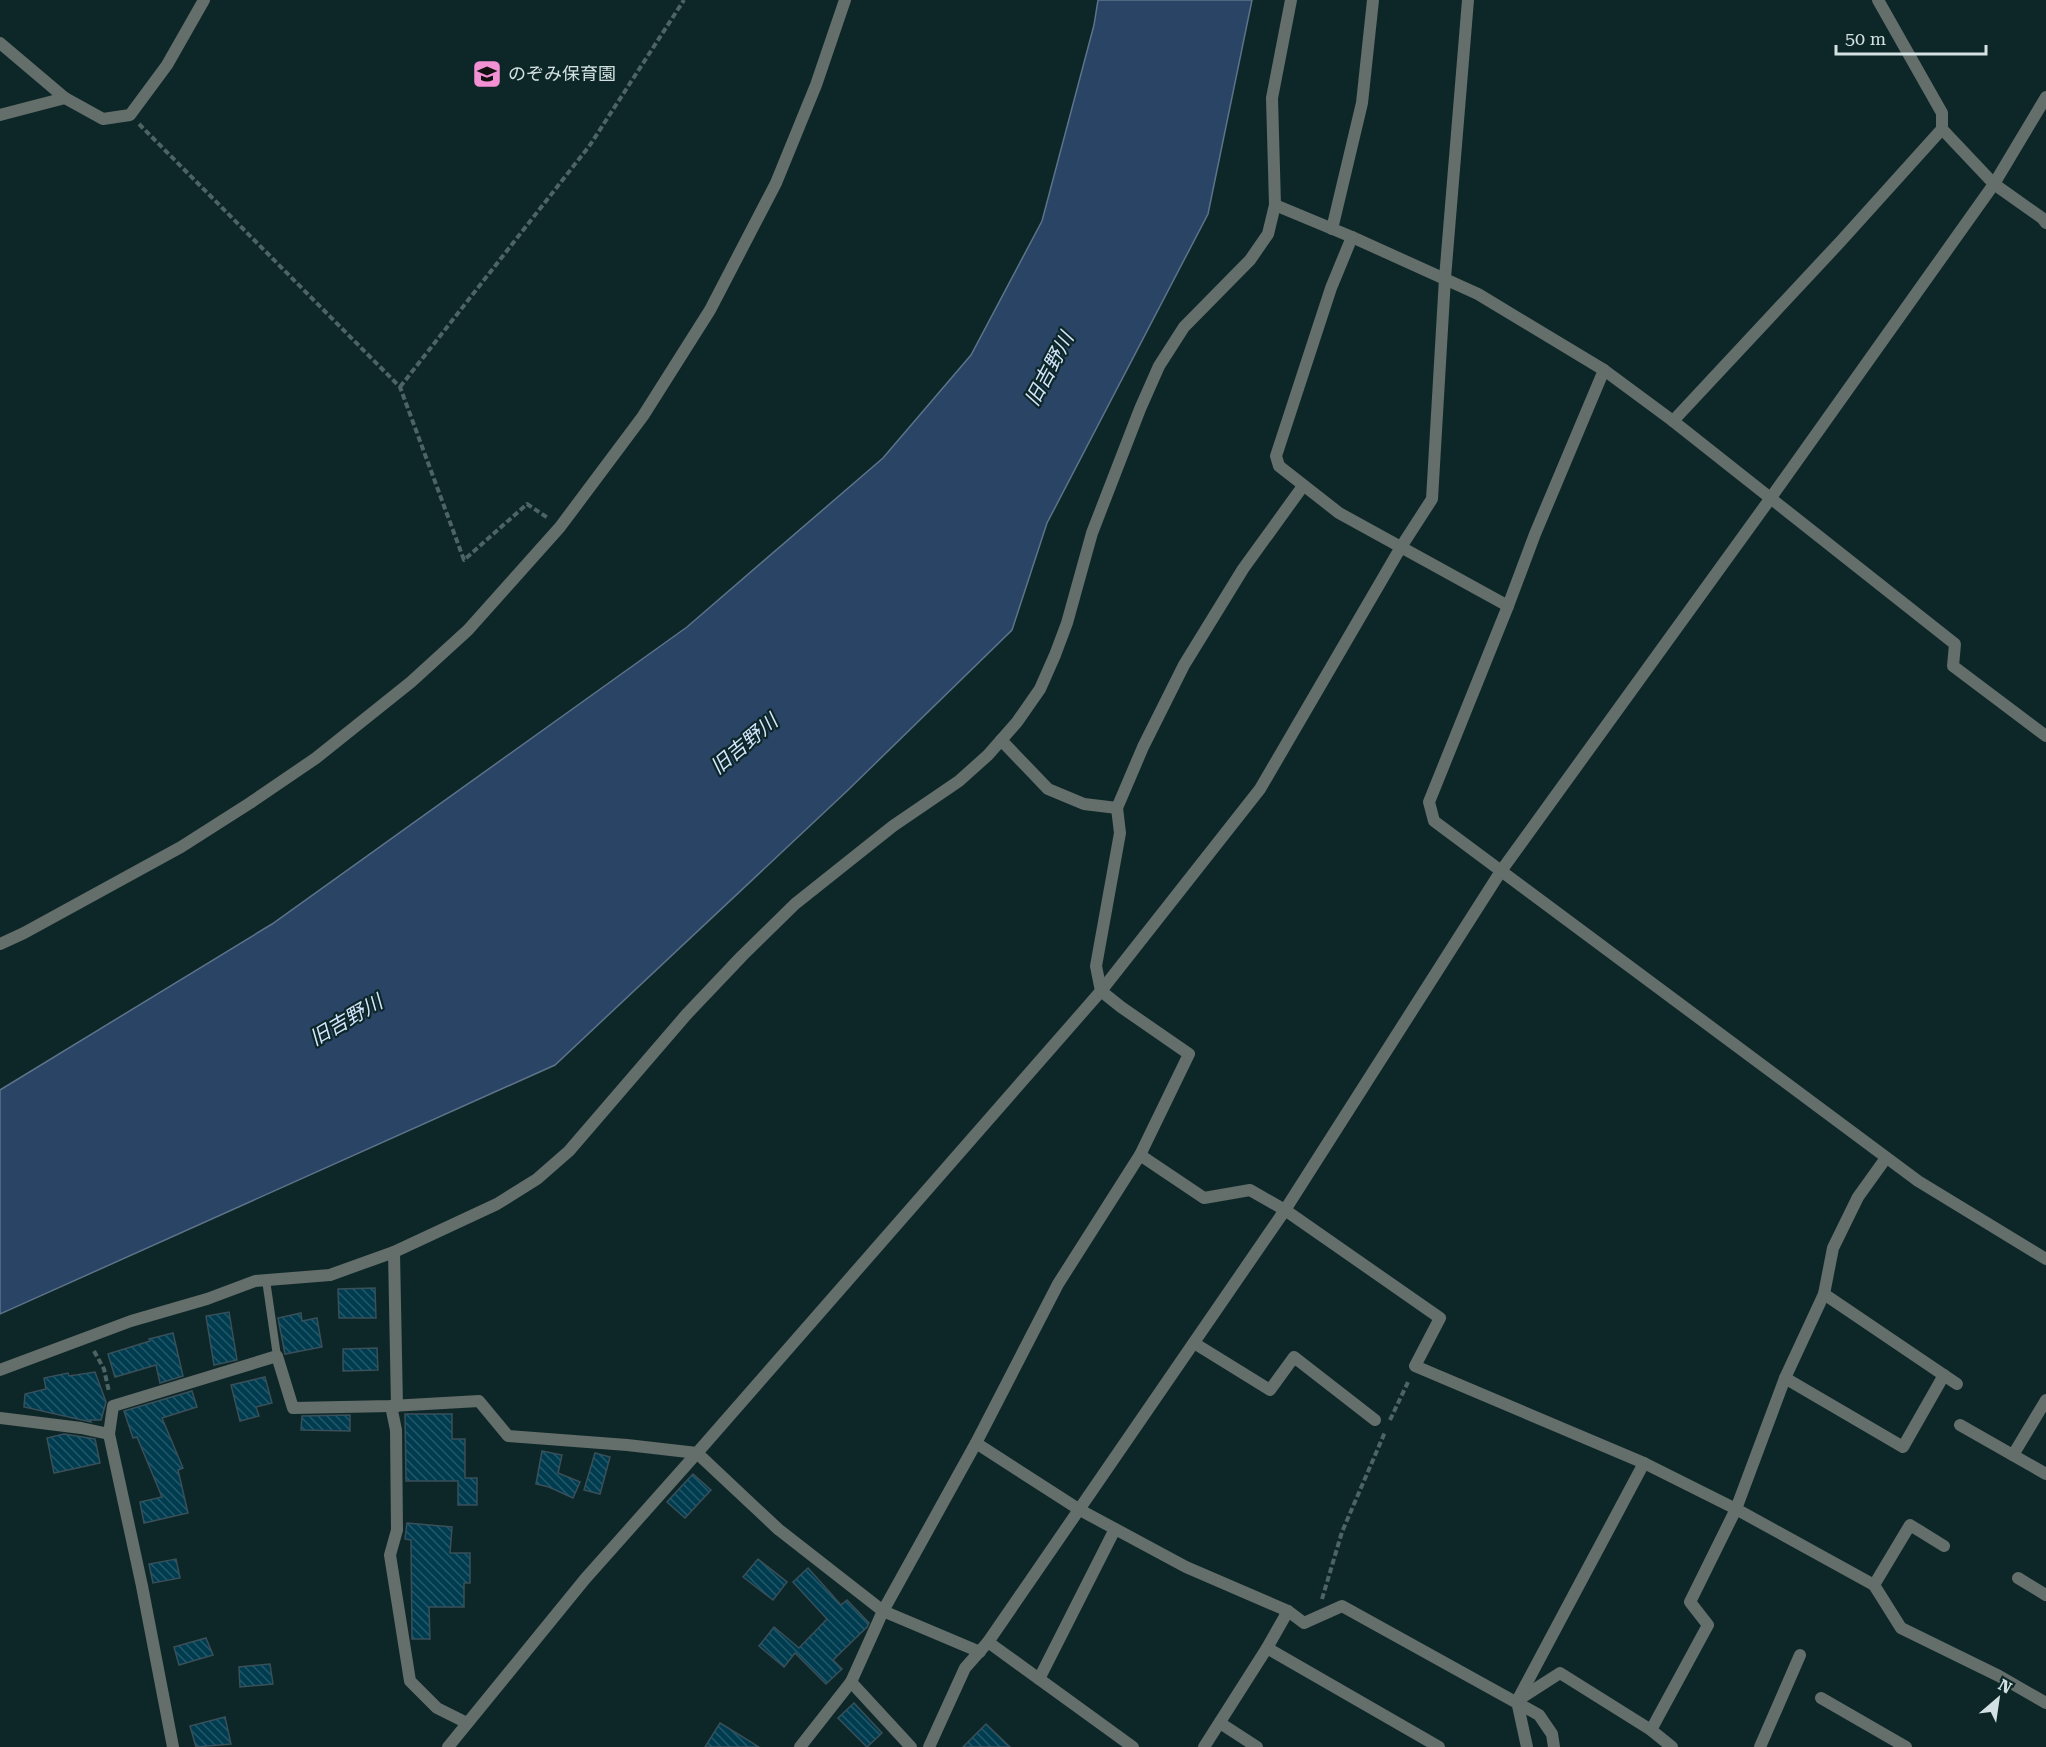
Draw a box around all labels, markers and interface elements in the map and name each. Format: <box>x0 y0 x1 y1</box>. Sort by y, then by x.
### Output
scale bar <box>1836 18 1986 56</box>
text: 50 m <box>1845 28 1886 49</box>
school or university icon: のぞみ保育園 <box>471 58 503 90</box>
place label: のぞみ保育園 <box>508 63 616 84</box>
water label: 旧吉野川 <box>1020 326 1079 410</box>
water label: 旧吉野川 <box>706 708 784 779</box>
water label: 旧吉野川 <box>305 989 388 1050</box>
north arrow <box>1968 1669 2028 1729</box>
text: N <box>1995 1675 2015 1698</box>

